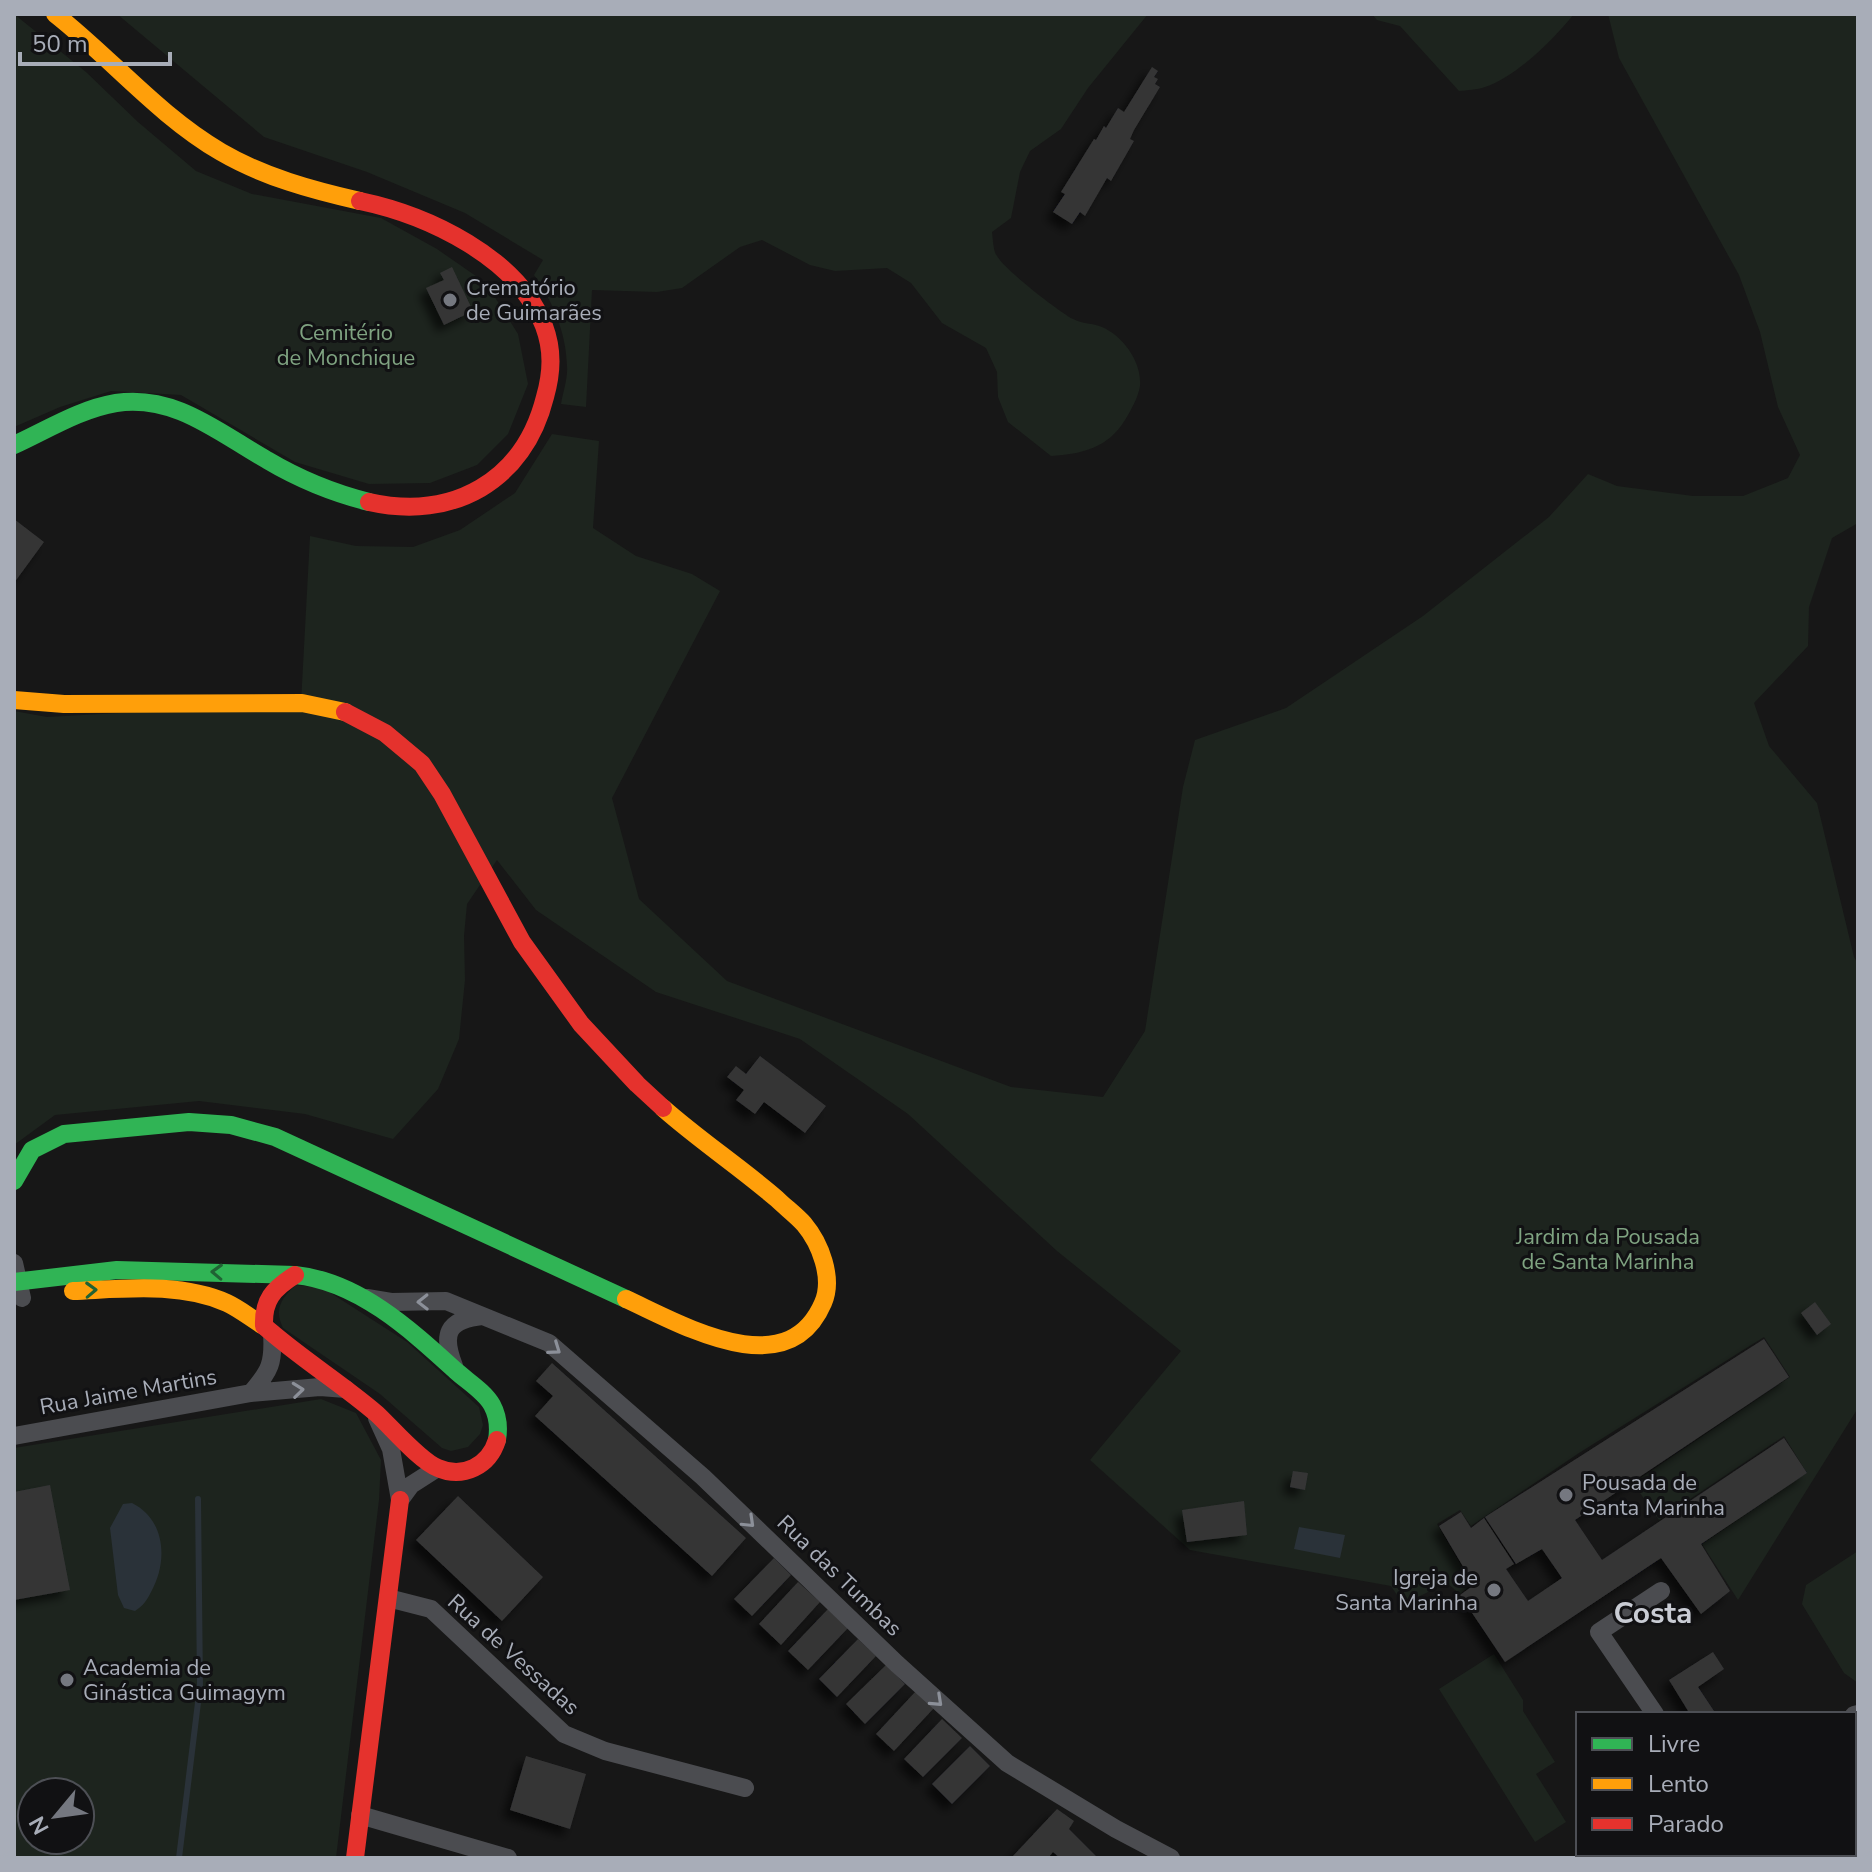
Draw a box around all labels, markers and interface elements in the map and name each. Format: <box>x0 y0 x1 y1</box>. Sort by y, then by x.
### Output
scale bar <box>20 16 170 66</box>
text: 50 m <box>32 28 88 60</box>
place label: Crematório de Guimarães <box>466 273 602 328</box>
marker: Crematório de Guimarães <box>441 291 459 309</box>
park label: Cemitério de Monchique <box>277 318 415 373</box>
park label: Jardim da Pousada de Santa Marinha <box>1515 1222 1700 1277</box>
one-way arrow <box>210 1264 223 1281</box>
one-way arrow <box>85 1281 98 1298</box>
one-way arrow <box>416 1293 429 1310</box>
one-way arrow <box>547 1339 561 1354</box>
street label: Rua Jaime Martins <box>37 1362 219 1422</box>
one-way arrow <box>292 1381 305 1398</box>
place label: Pousada de Santa Marinha <box>1582 1468 1725 1523</box>
marker: Pousada de Santa Marinha <box>1557 1486 1575 1504</box>
street label: Rua das Tumbas <box>770 1508 908 1643</box>
one-way arrow <box>740 1512 754 1527</box>
place label: Igreja de Santa Marinha <box>1335 1563 1478 1618</box>
marker: Igreja de Santa Marinha <box>1485 1581 1503 1599</box>
street label: Rua de Vessadas <box>441 1587 586 1722</box>
district label: Costa <box>1613 1593 1693 1634</box>
place label: Academia de Ginástica Guimagym <box>83 1653 286 1708</box>
marker: Academia de Ginástica Guimagym <box>58 1671 76 1689</box>
one-way arrow <box>928 1692 943 1706</box>
legend <box>1576 1712 1856 1856</box>
text: Livre <box>1648 1728 1700 1760</box>
text: Lento <box>1648 1768 1709 1800</box>
north arrow <box>16 1776 96 1856</box>
text: Parado <box>1648 1808 1724 1840</box>
text: N <box>22 1811 56 1840</box>

